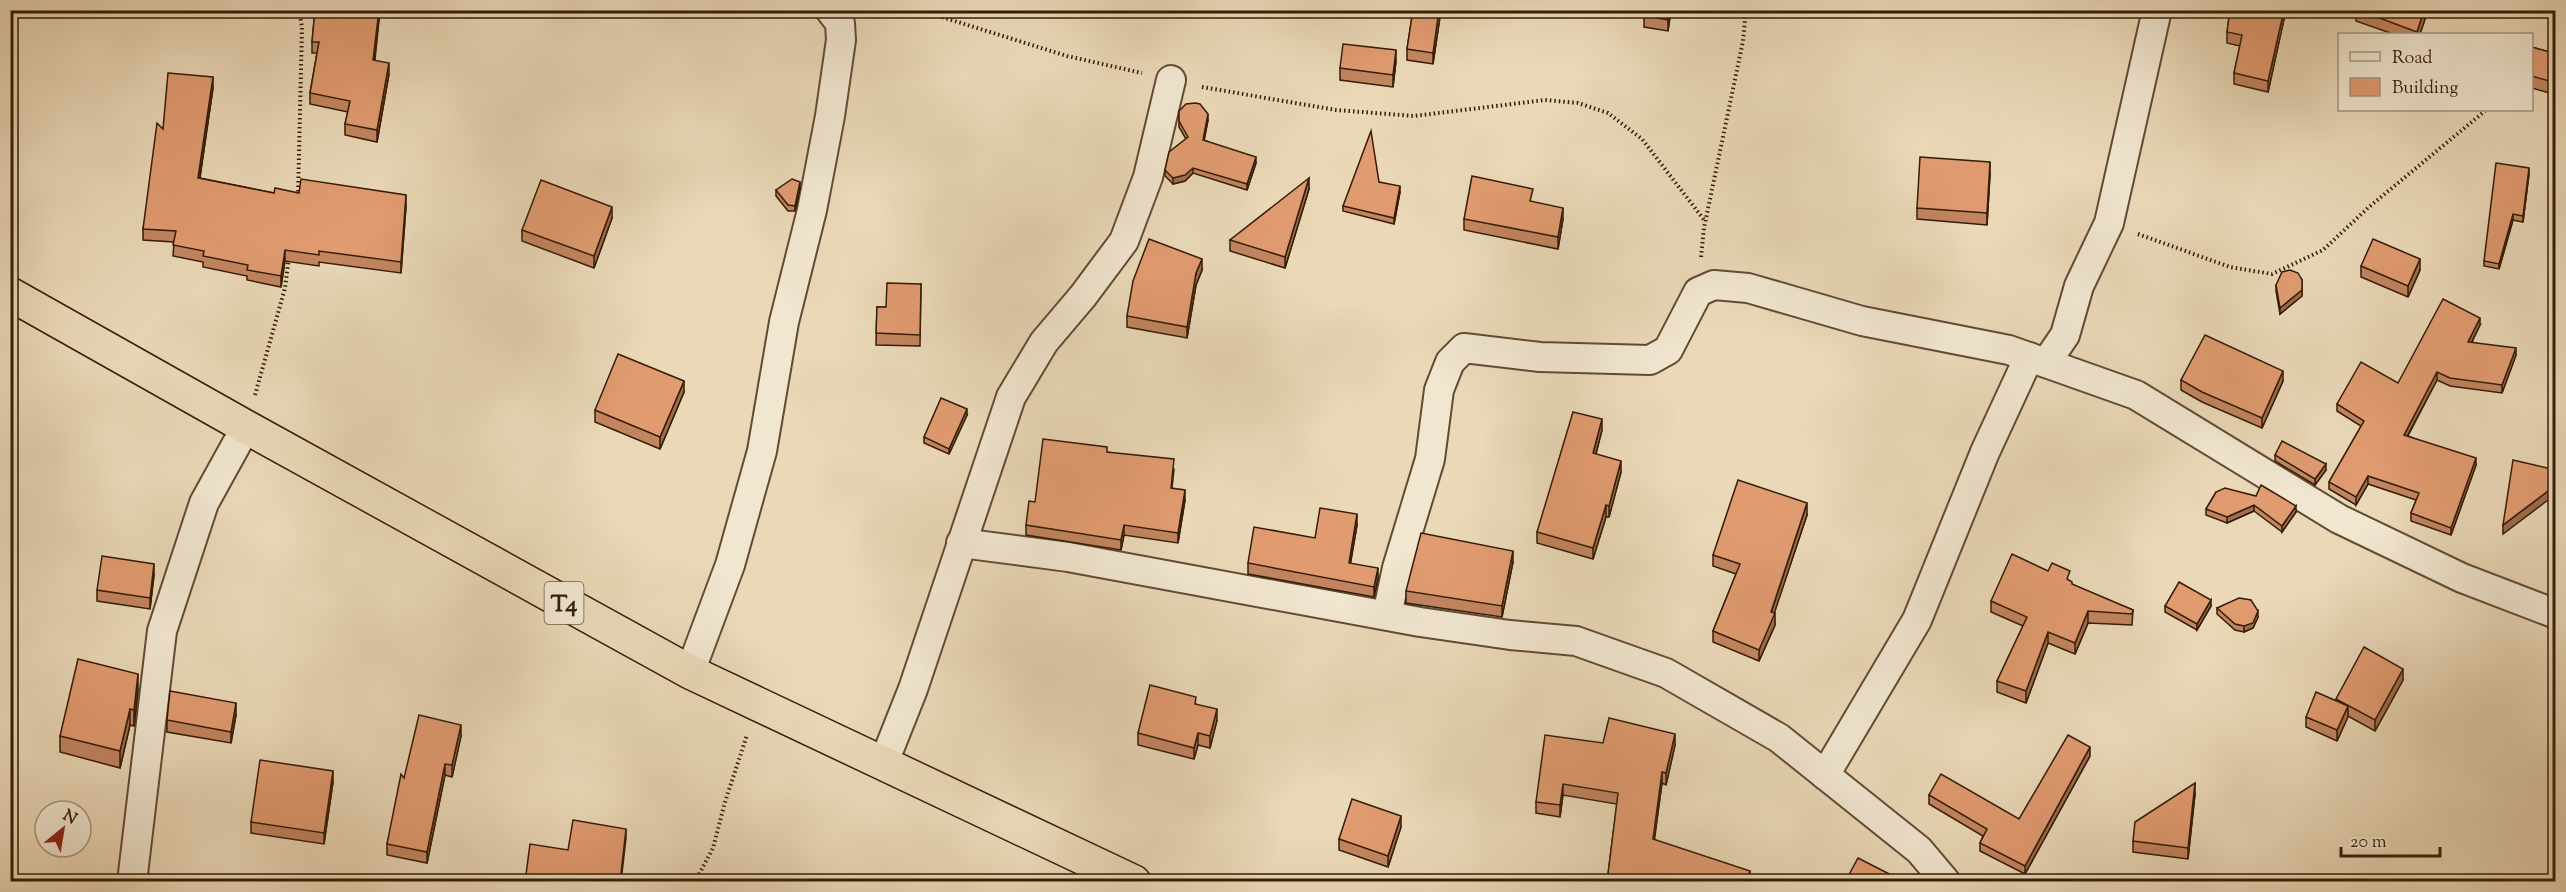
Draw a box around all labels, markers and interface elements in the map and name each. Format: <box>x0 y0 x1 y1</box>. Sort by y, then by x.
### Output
legend <box>2338 33 2533 111</box>
text: Road <box>2392 46 2432 72</box>
text: Building <box>2392 76 2458 102</box>
road number: T4 <box>544 582 584 624</box>
north arrow <box>33 799 93 859</box>
text: N <box>58 805 81 831</box>
scale bar <box>2341 820 2440 858</box>
text: 20 m <box>2350 830 2387 856</box>

